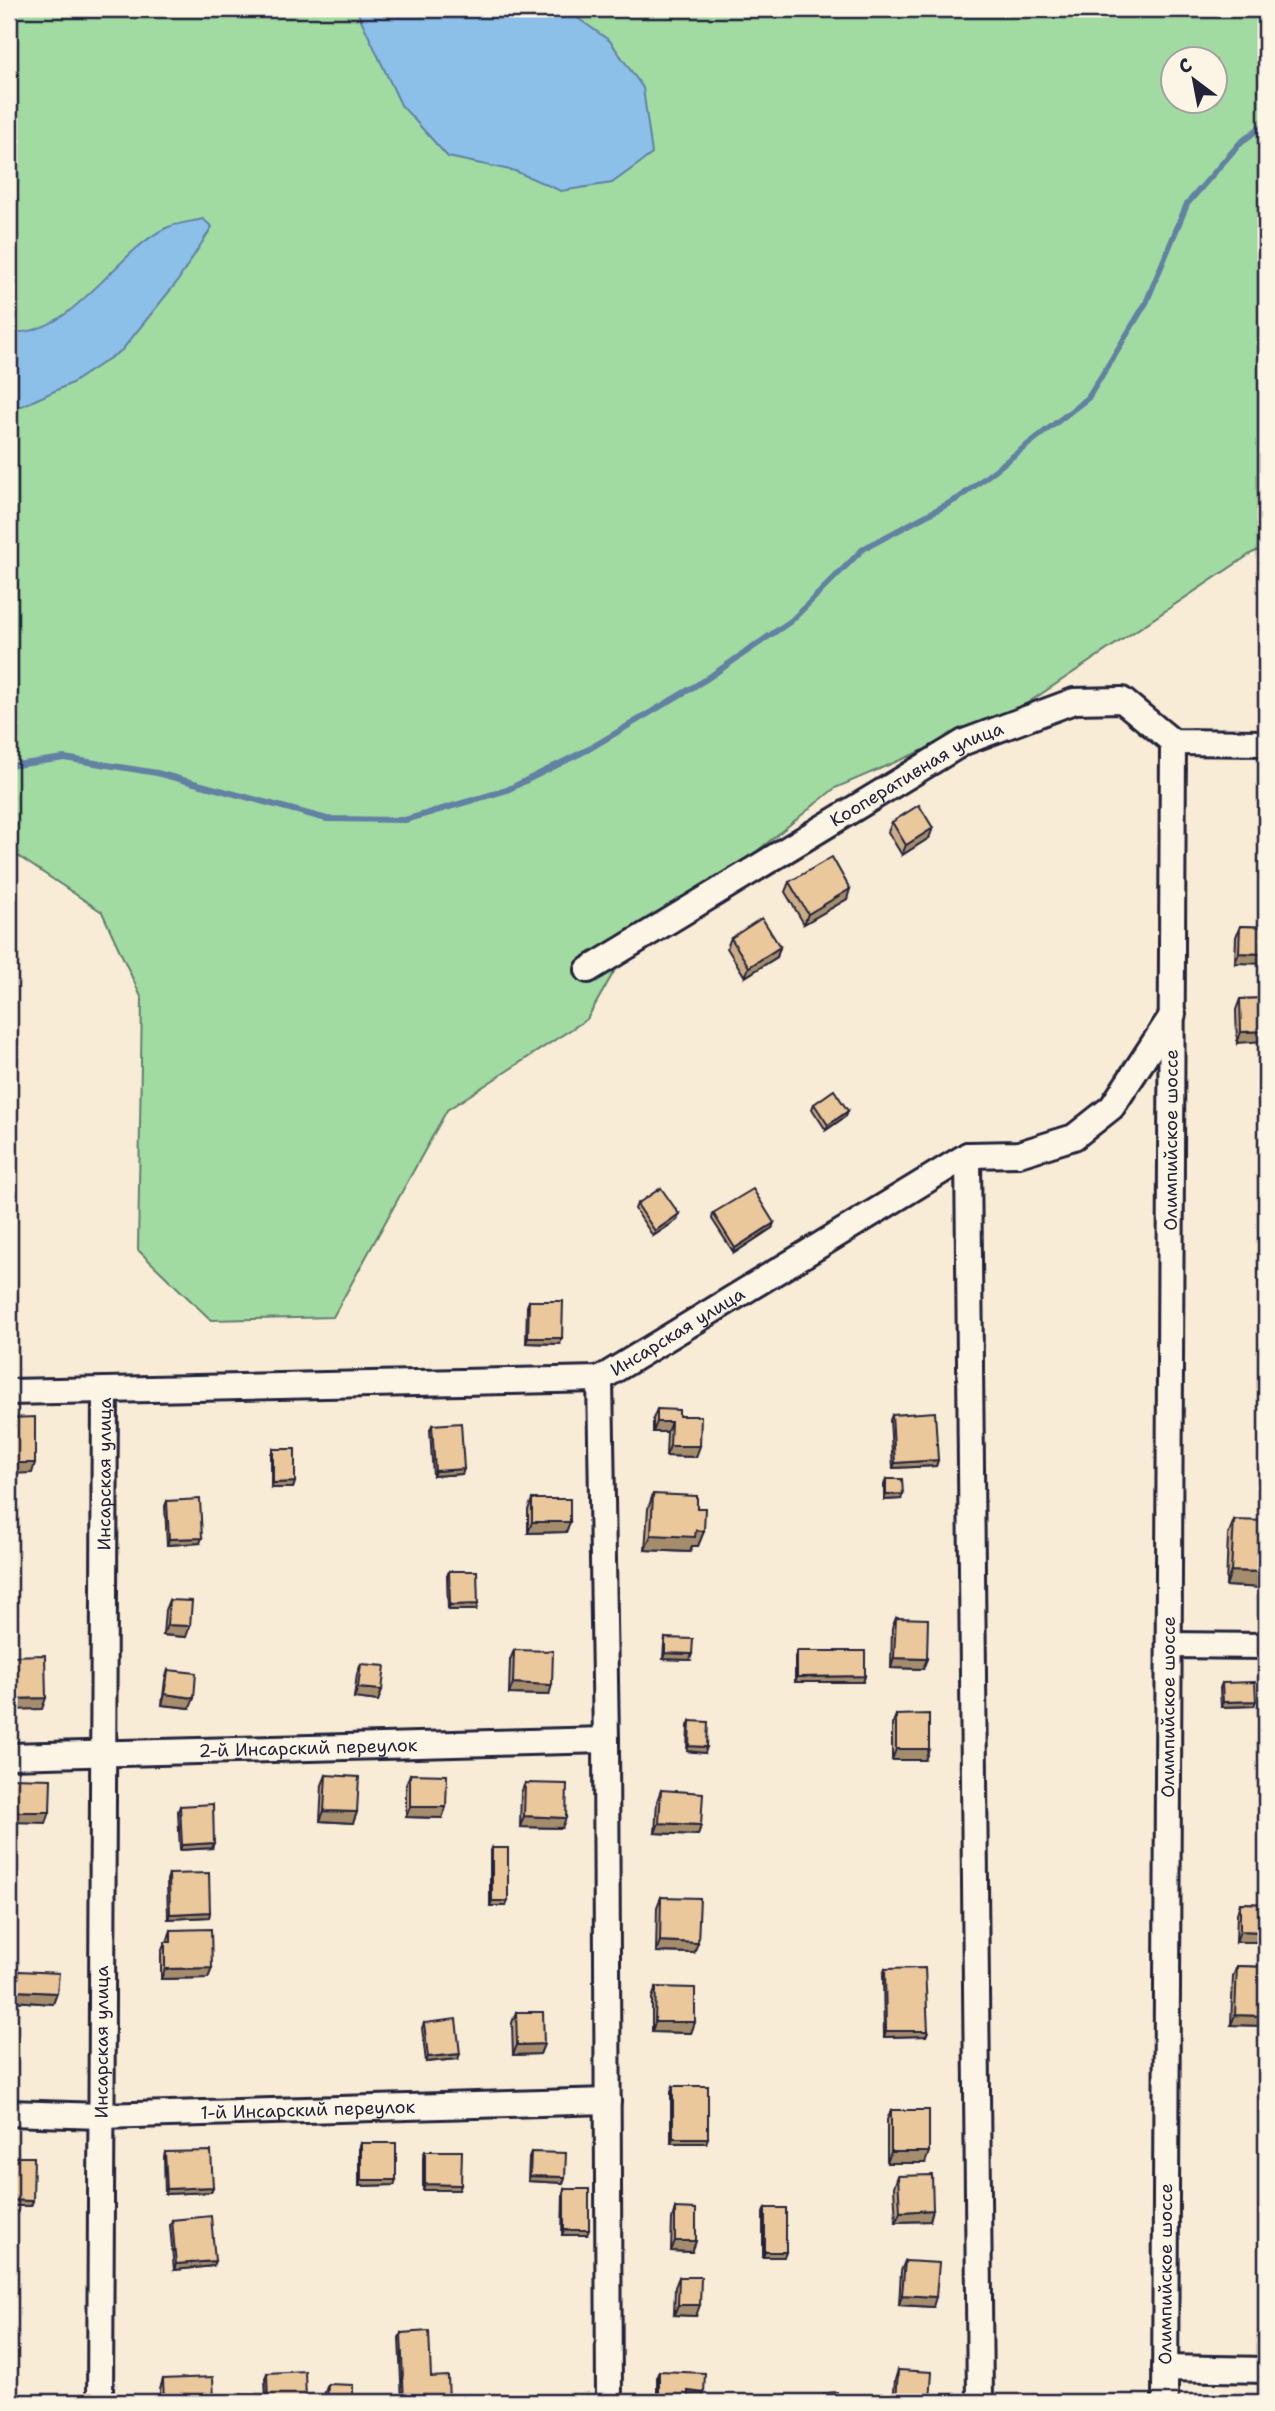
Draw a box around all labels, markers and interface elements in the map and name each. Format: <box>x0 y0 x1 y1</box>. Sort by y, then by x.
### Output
north arrow <box>1160 46 1230 116</box>
text: С <box>1174 52 1197 80</box>
street label: Кооперативная улица <box>826 716 1007 832</box>
street label: Олимпийское шоссе <box>1159 1049 1184 1231</box>
street label: Инсарская улица <box>606 1282 749 1382</box>
street label: Инсарская улица <box>92 1397 117 1551</box>
street label: Олимпийское шоссе <box>1156 1616 1181 1798</box>
street label: 2-й Инсарский переулок <box>198 1733 418 1763</box>
street label: Инсарская улица <box>89 1965 114 2119</box>
street label: 1-й Инсарский переулок <box>200 2095 416 2125</box>
street label: Олимпийское шоссе <box>1153 2183 1178 2365</box>

